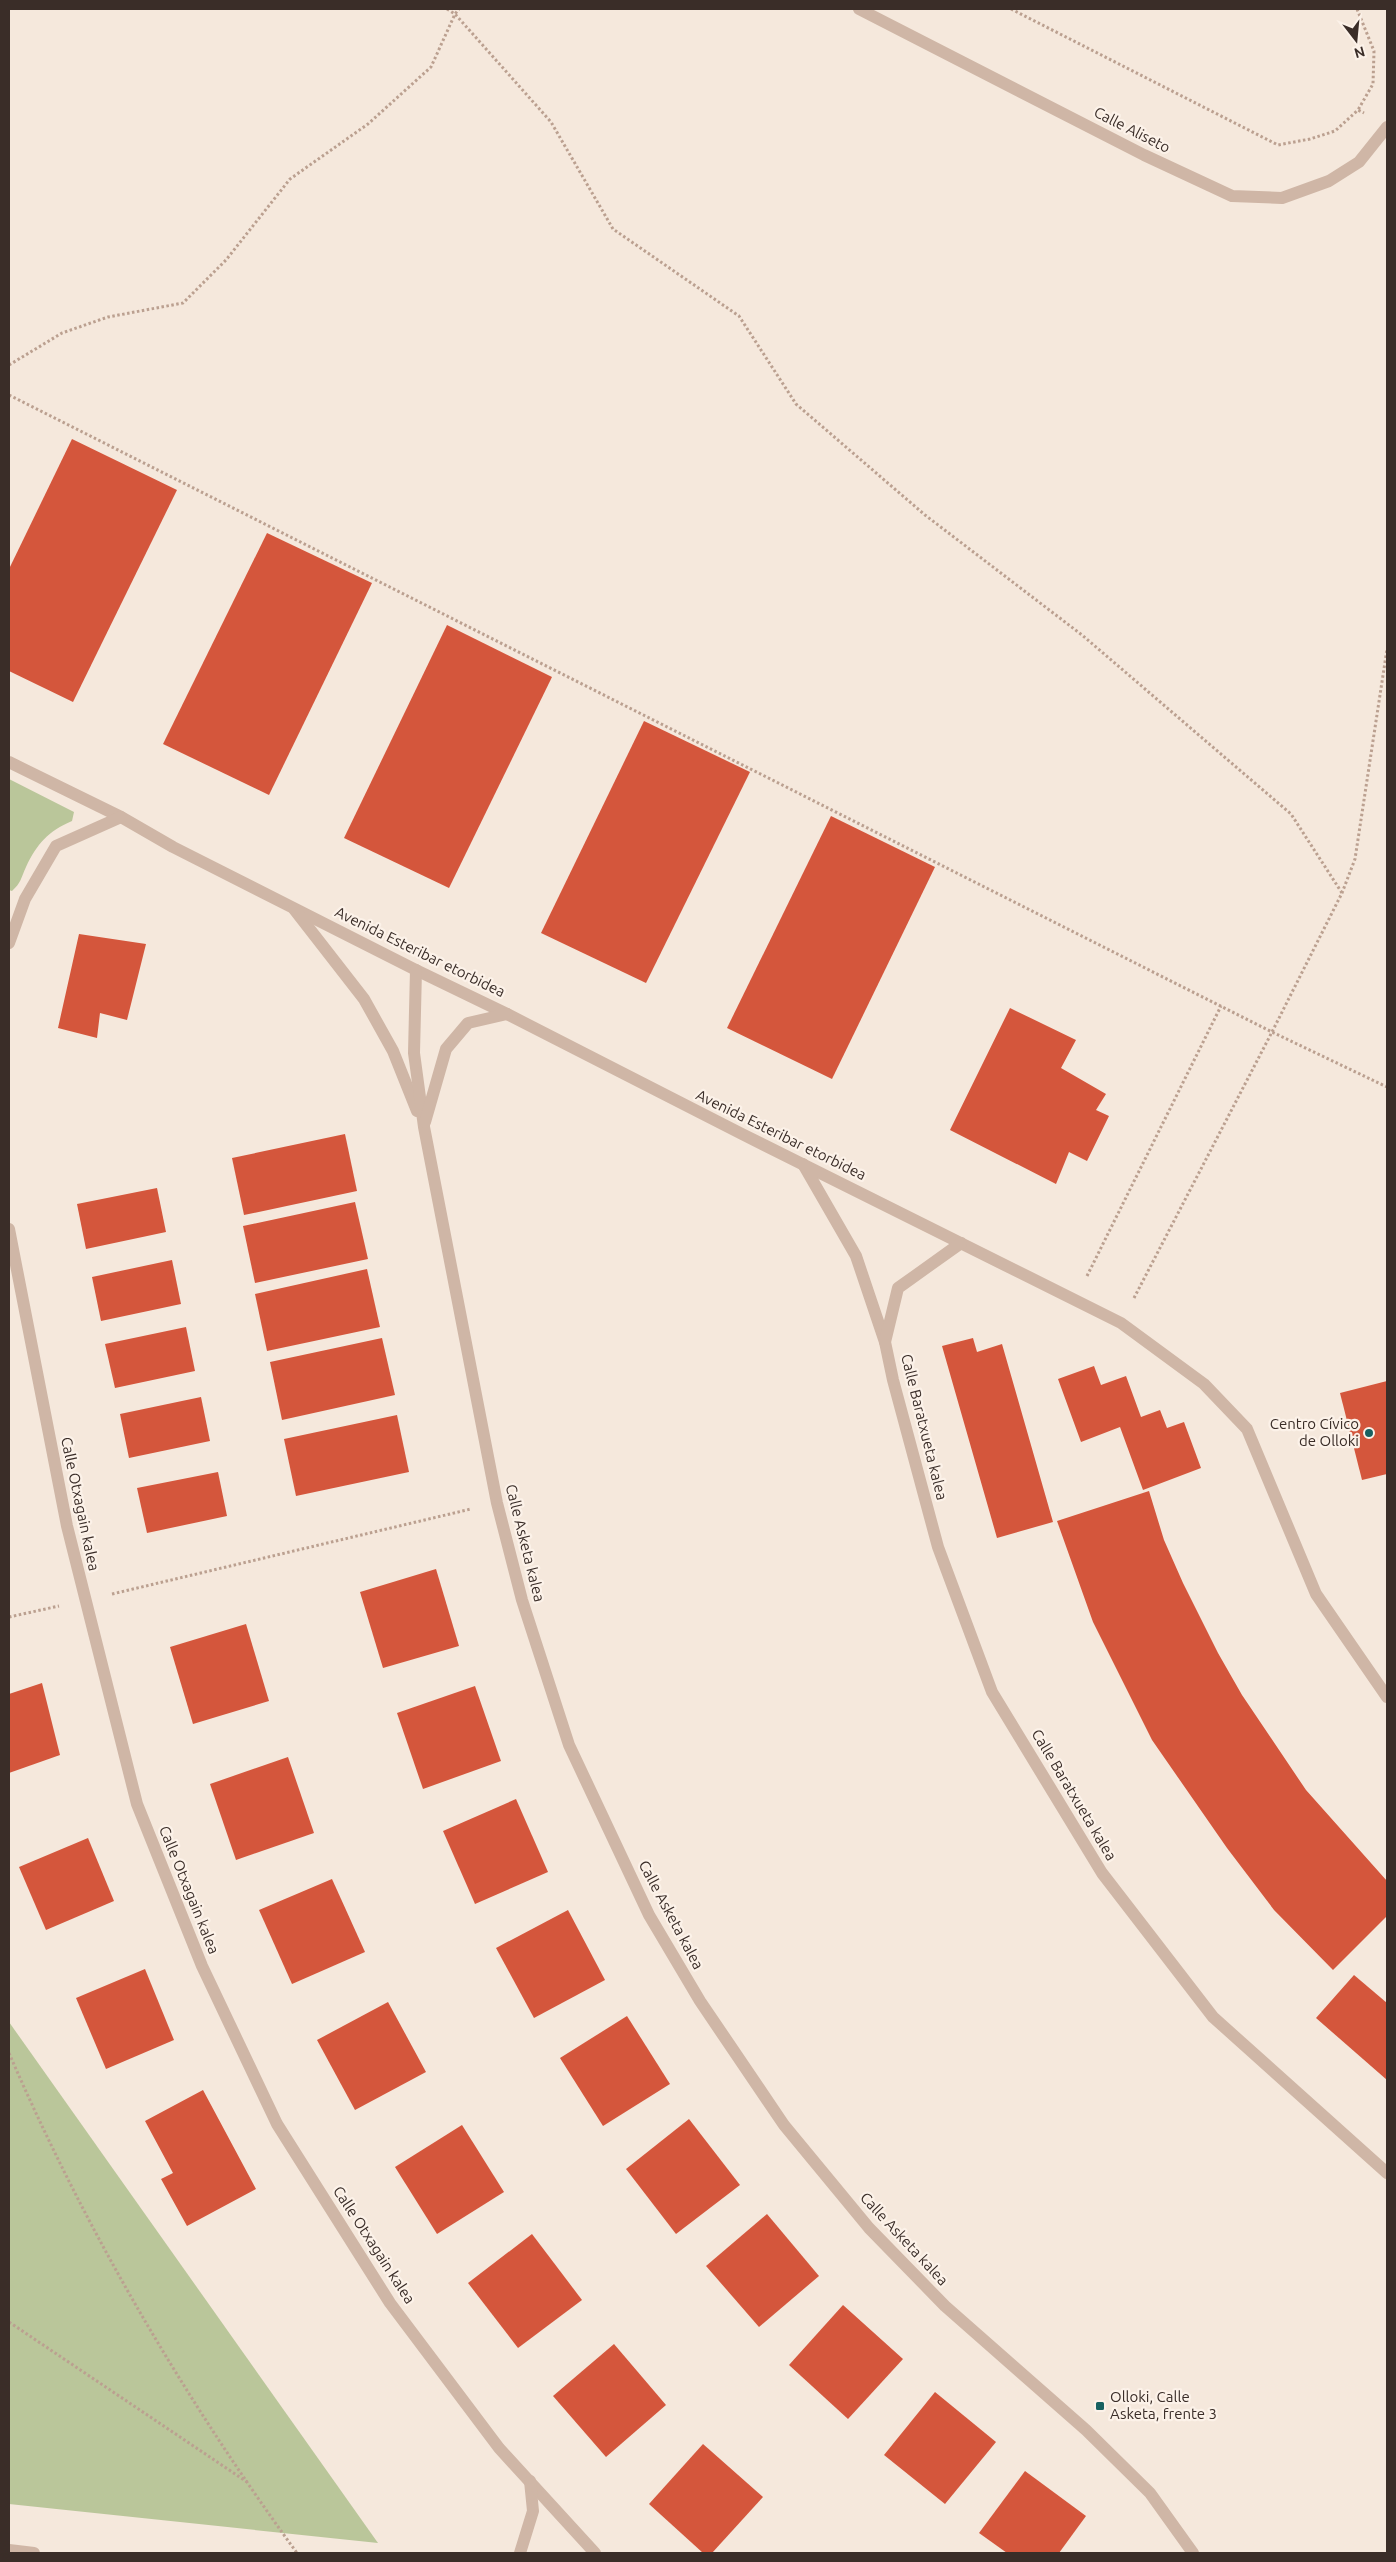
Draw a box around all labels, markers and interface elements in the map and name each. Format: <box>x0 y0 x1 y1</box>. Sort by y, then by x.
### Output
north arrow <box>1331 15 1381 65</box>
text: N <box>1352 43 1367 62</box>
street label: Calle Aliseto <box>1091 103 1173 156</box>
street label: Avenida Esteribar etorbidea <box>332 903 508 1000</box>
street label: Avenida Esteribar etorbidea <box>693 1086 869 1183</box>
street label: Calle Baratxueta kalea <box>898 1352 951 1502</box>
place label: Centro Cívico de Olloki <box>1270 1415 1359 1449</box>
marker: Centro Cívico de Olloki <box>1363 1427 1375 1439</box>
street label: Calle Otxagain kalea <box>58 1435 103 1573</box>
street label: Calle Asketa kalea <box>503 1482 548 1604</box>
street label: Calle Baratxueta kalea <box>1029 1726 1120 1863</box>
street label: Calle Otxagain kalea <box>156 1823 223 1956</box>
street label: Calle Asketa kalea <box>636 1857 707 1972</box>
street label: Calle Otxagain kalea <box>330 2183 419 2307</box>
street label: Calle Asketa kalea <box>857 2189 952 2289</box>
place label: Olloki, Calle Asketa, frente 3 <box>1110 2388 1217 2422</box>
marker: Olloki, Calle Asketa, frente 3 <box>1094 2400 1106 2412</box>

